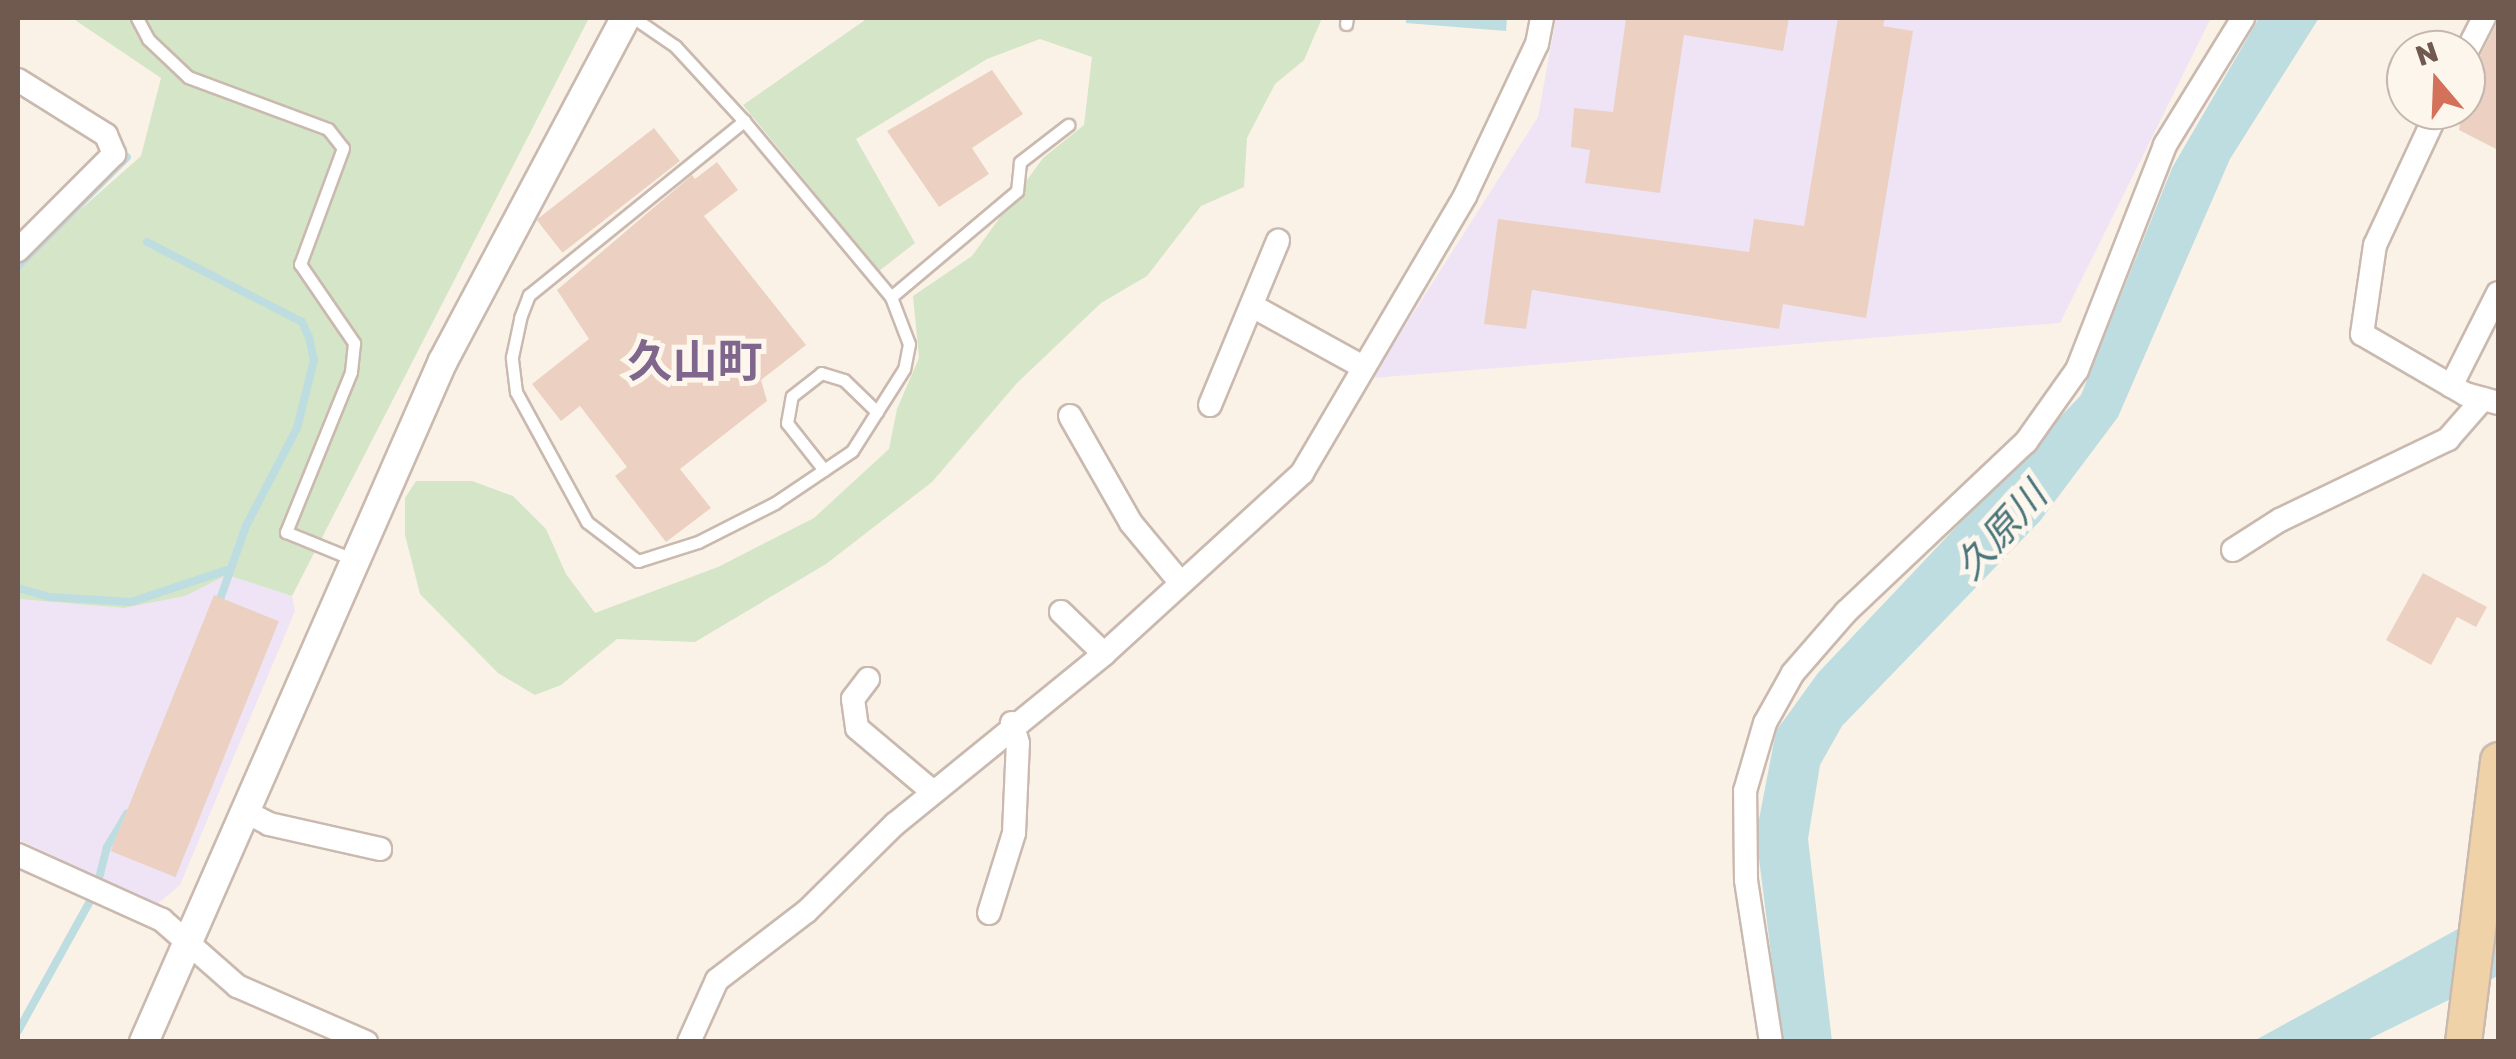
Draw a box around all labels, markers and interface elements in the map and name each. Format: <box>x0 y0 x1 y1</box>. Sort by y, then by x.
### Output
north arrow <box>2386 30 2486 130</box>
text: N <box>2411 34 2442 72</box>
district label: 久山町 <box>628 334 762 388</box>
water label: 久原川 <box>1945 472 2055 588</box>

